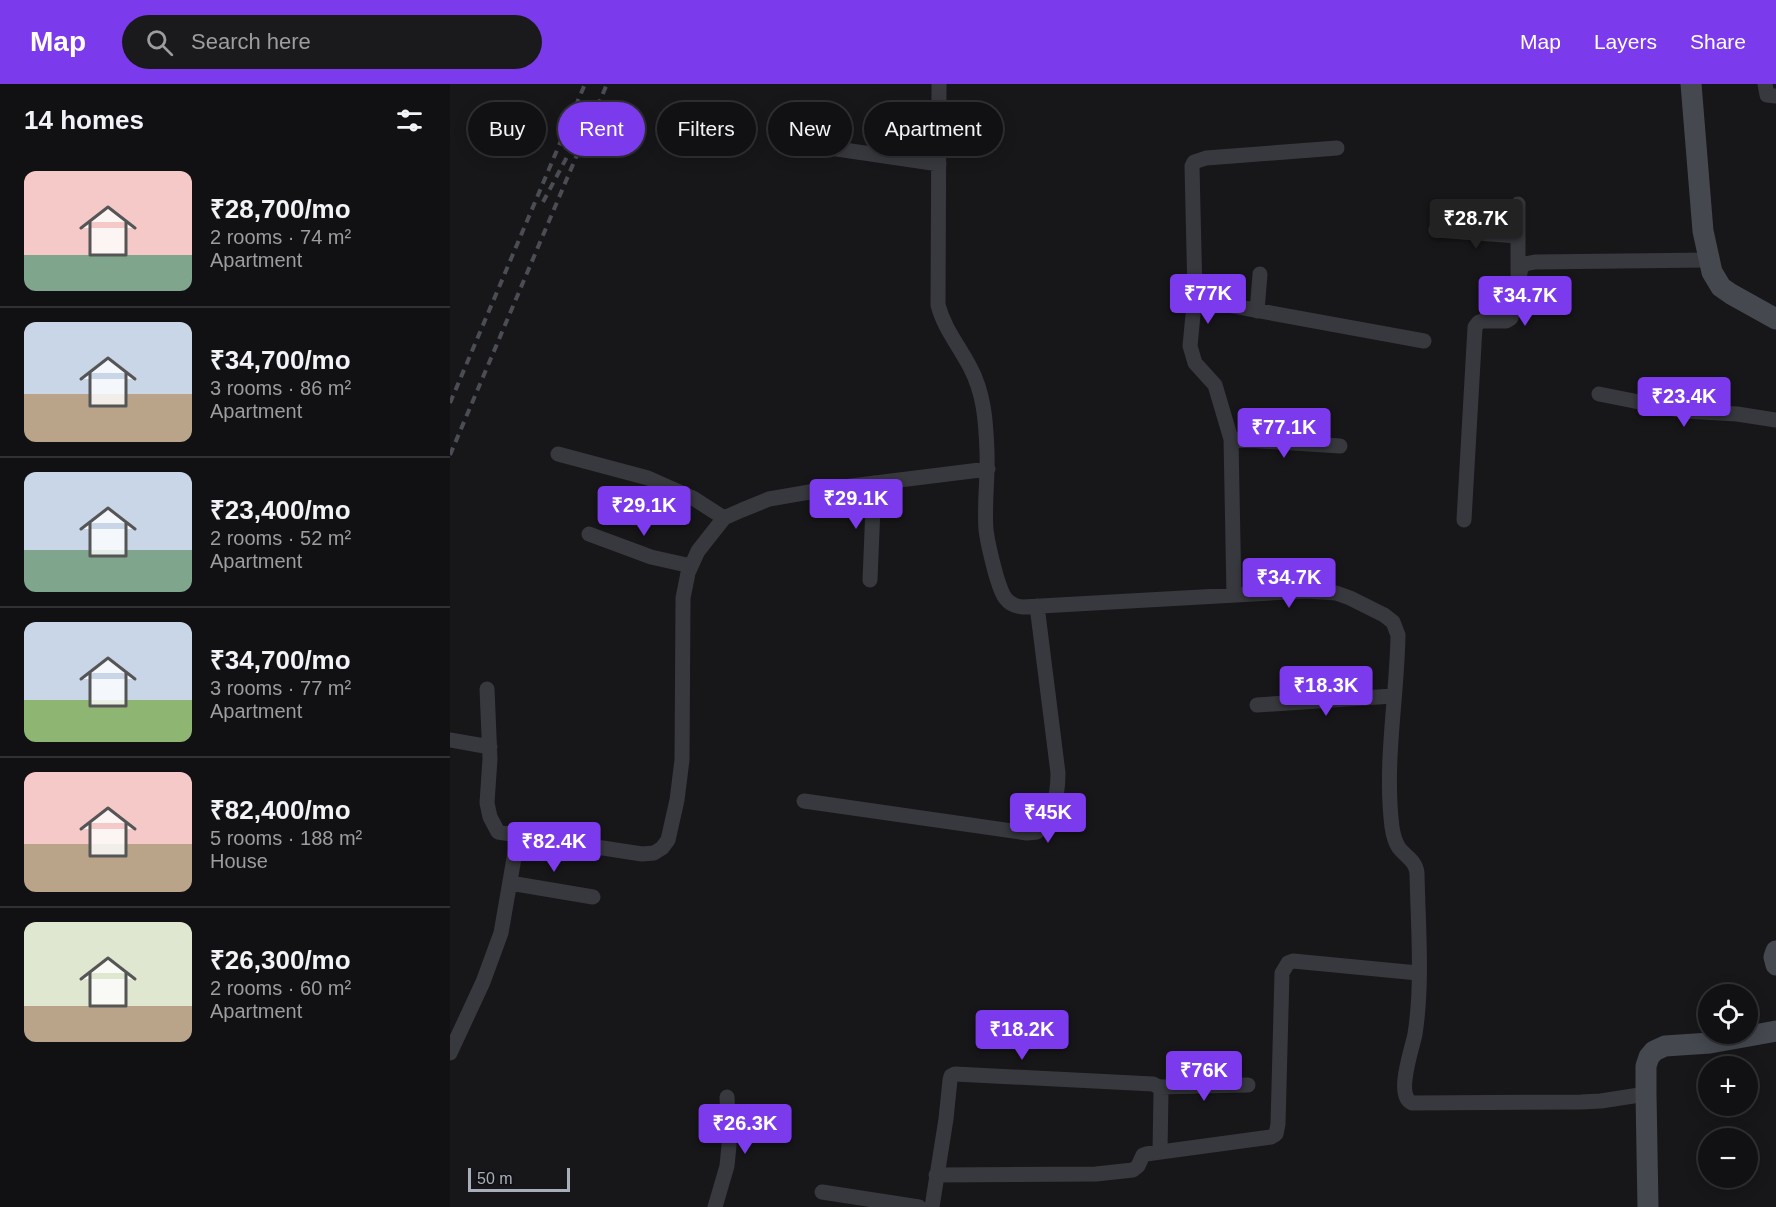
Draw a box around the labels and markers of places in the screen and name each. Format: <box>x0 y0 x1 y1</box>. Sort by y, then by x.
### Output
pin: ₹28.7K <box>1427 199 1525 250</box>
pin: ₹77K <box>1172 274 1244 325</box>
pin: ₹34.7K <box>1476 276 1574 327</box>
pin: ₹23.4K <box>1635 377 1733 428</box>
pin: ₹77.1K <box>1235 408 1333 459</box>
pin: ₹29.1K <box>807 479 905 530</box>
pin: ₹29.1K <box>595 486 693 537</box>
pin: ₹34.7K <box>1240 558 1338 609</box>
pin: ₹18.3K <box>1277 666 1375 717</box>
pin: ₹45K <box>1012 793 1084 844</box>
pin: ₹82.4K <box>505 822 603 873</box>
pin: ₹18.2K <box>973 1010 1071 1061</box>
pin: ₹76K <box>1168 1051 1240 1102</box>
pin: ₹26.3K <box>696 1104 794 1155</box>

